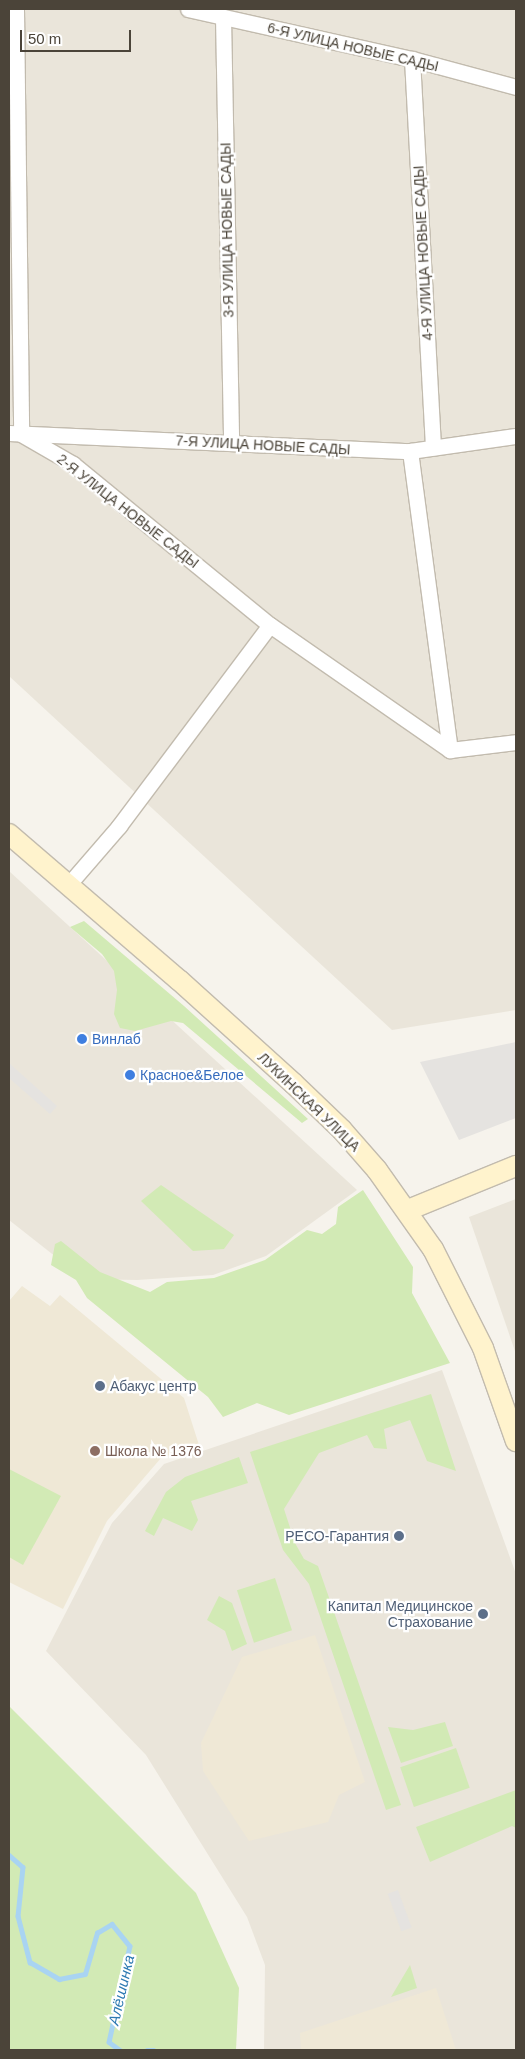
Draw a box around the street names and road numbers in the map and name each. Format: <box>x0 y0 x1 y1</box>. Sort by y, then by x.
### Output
street label: 6-Я УЛИЦА НОВЫЕ САДЫ <box>266 19 440 75</box>
street label: 3-Я УЛИЦА НОВЫЕ САДЫ <box>217 142 237 318</box>
street label: 4-Я УЛИЦА НОВЫЕ САДЫ <box>410 165 436 341</box>
street label: 7-Я УЛИЦА НОВЫЕ САДЫ <box>175 432 351 458</box>
street label: 2-Я УЛИЦА НОВЫЕ САДЫ <box>54 450 202 572</box>
street label: ЛУКИНСКАЯ УЛИЦА <box>254 1049 364 1155</box>

